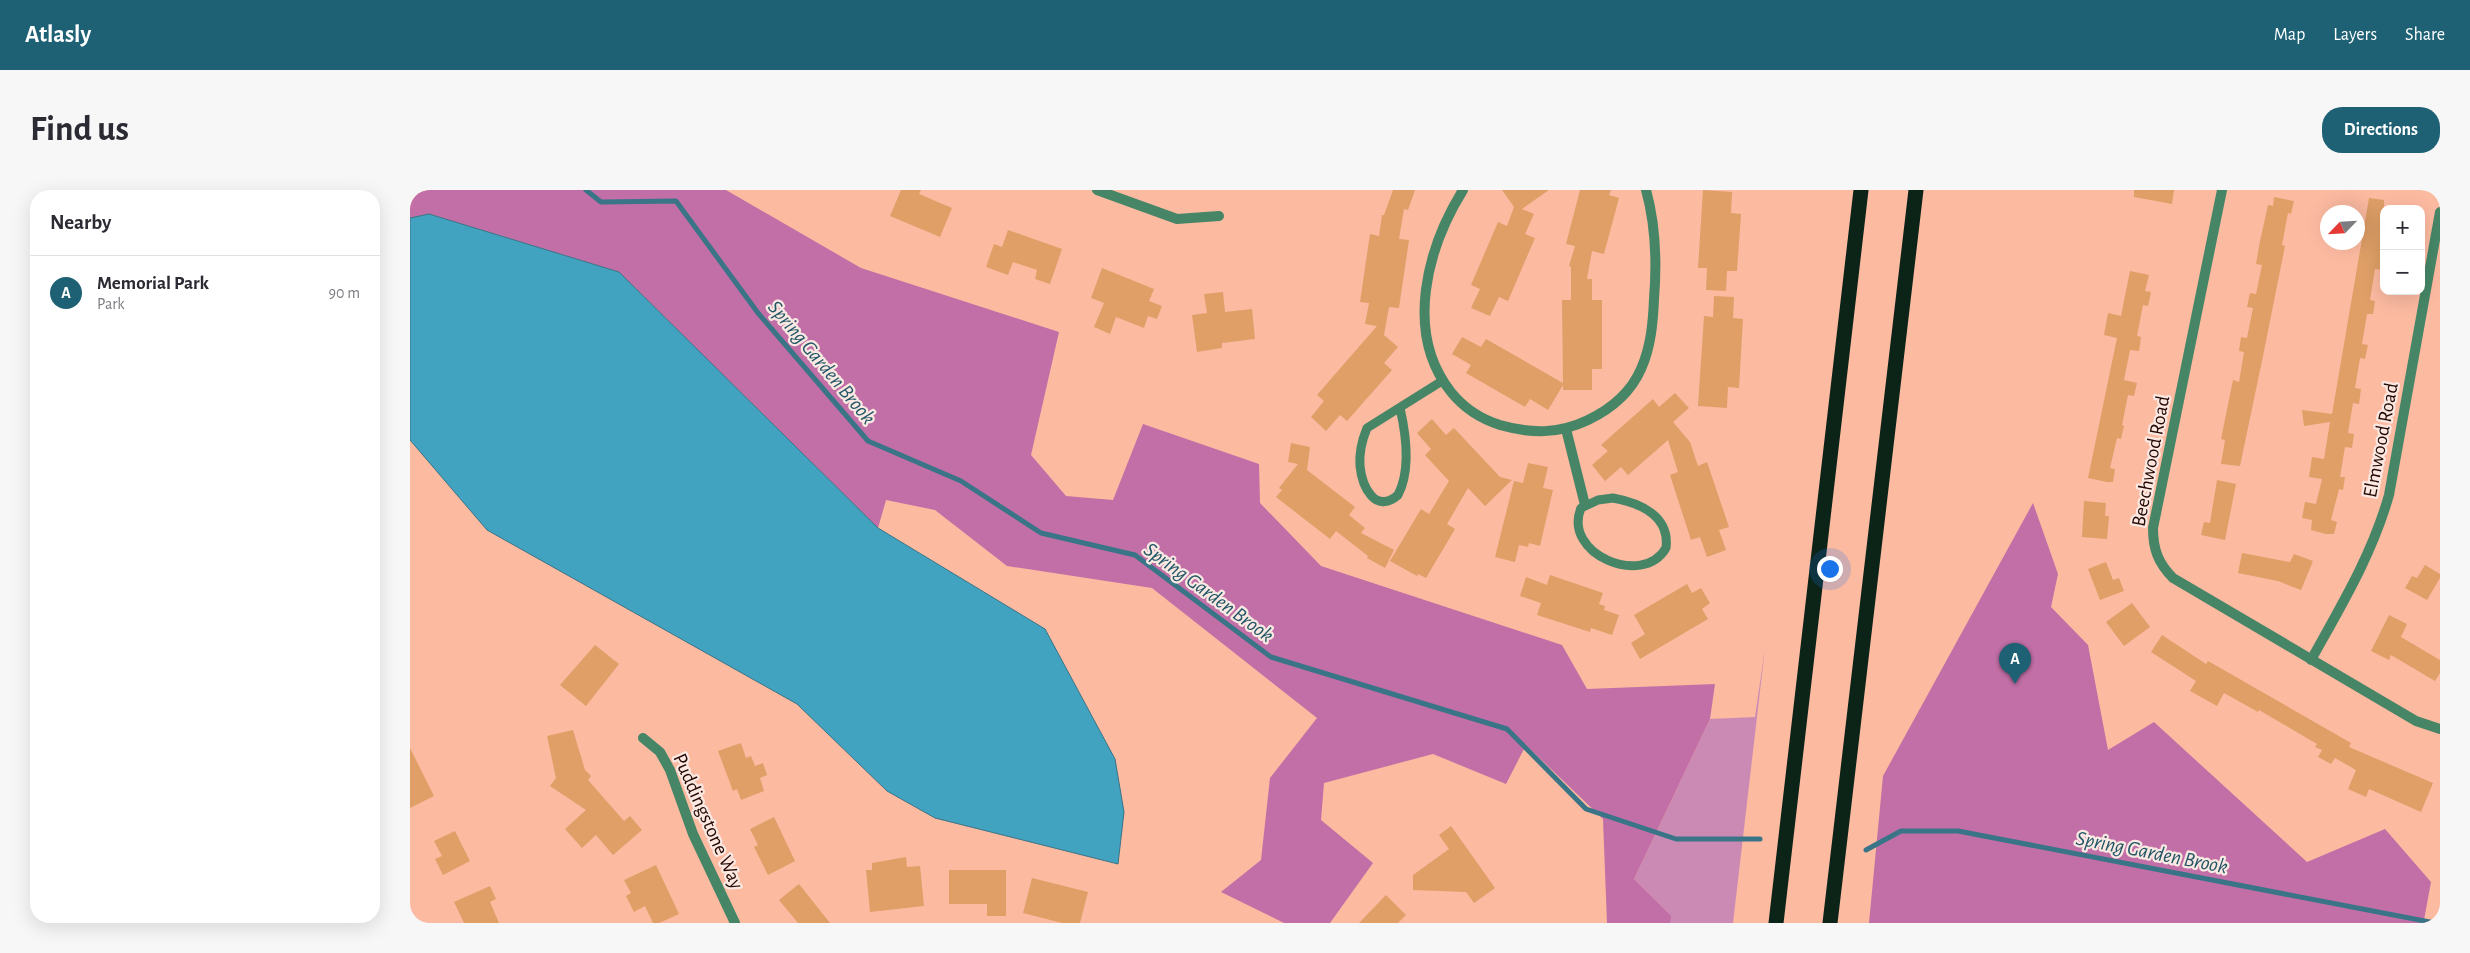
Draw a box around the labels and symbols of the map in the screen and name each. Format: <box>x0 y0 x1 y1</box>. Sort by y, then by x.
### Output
north arrow <box>2320 205 2365 250</box>
water label: Spring Garden Brook <box>763 296 879 429</box>
street label: Elmwood Road <box>2360 381 2402 499</box>
street label: Beechwood Road <box>2128 394 2173 528</box>
water label: Spring Garden Brook <box>1140 539 1278 647</box>
your location <box>1817 556 1843 582</box>
pin: A <box>1999 643 2031 684</box>
street label: Puddingstone Way <box>669 751 747 893</box>
water label: Spring Garden Brook <box>2074 827 2230 879</box>

